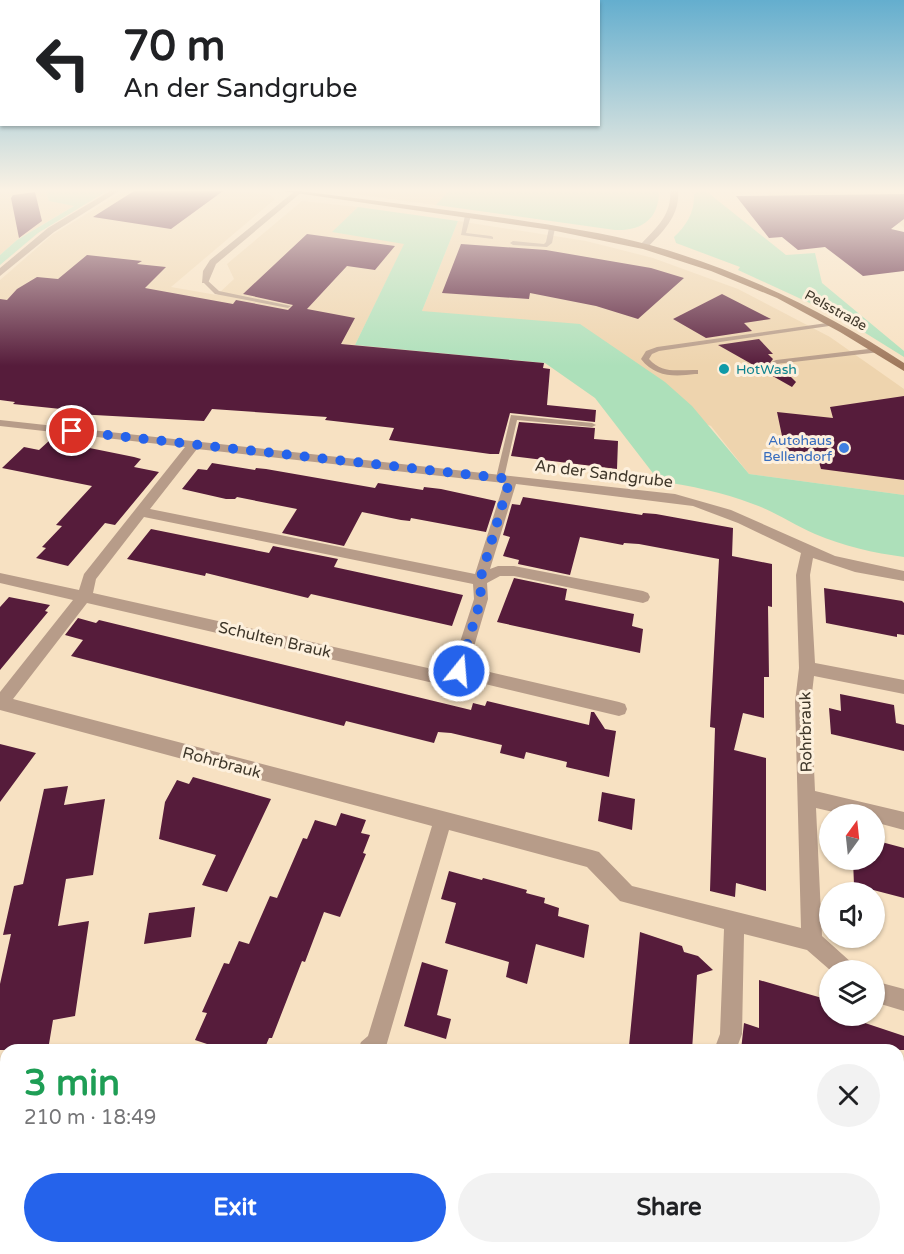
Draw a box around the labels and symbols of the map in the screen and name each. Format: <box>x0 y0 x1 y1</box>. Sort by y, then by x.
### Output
street label: Pelsstraße <box>801 286 870 335</box>
place label: HotWash <box>736 361 797 378</box>
marker: HotWash <box>717 362 731 376</box>
pin <box>46 405 97 456</box>
place label: Autohaus Bellendorf <box>763 432 833 465</box>
marker: Autohaus Bellendorf <box>837 441 851 455</box>
street label: An der Sandgrube <box>534 456 674 492</box>
street label: Schulten Brauk <box>216 617 333 663</box>
position arrow <box>427 639 491 703</box>
street label: Rohrbrauk <box>795 691 817 772</box>
street label: Rohrbrauk <box>180 743 264 783</box>
north arrow <box>819 804 885 870</box>

